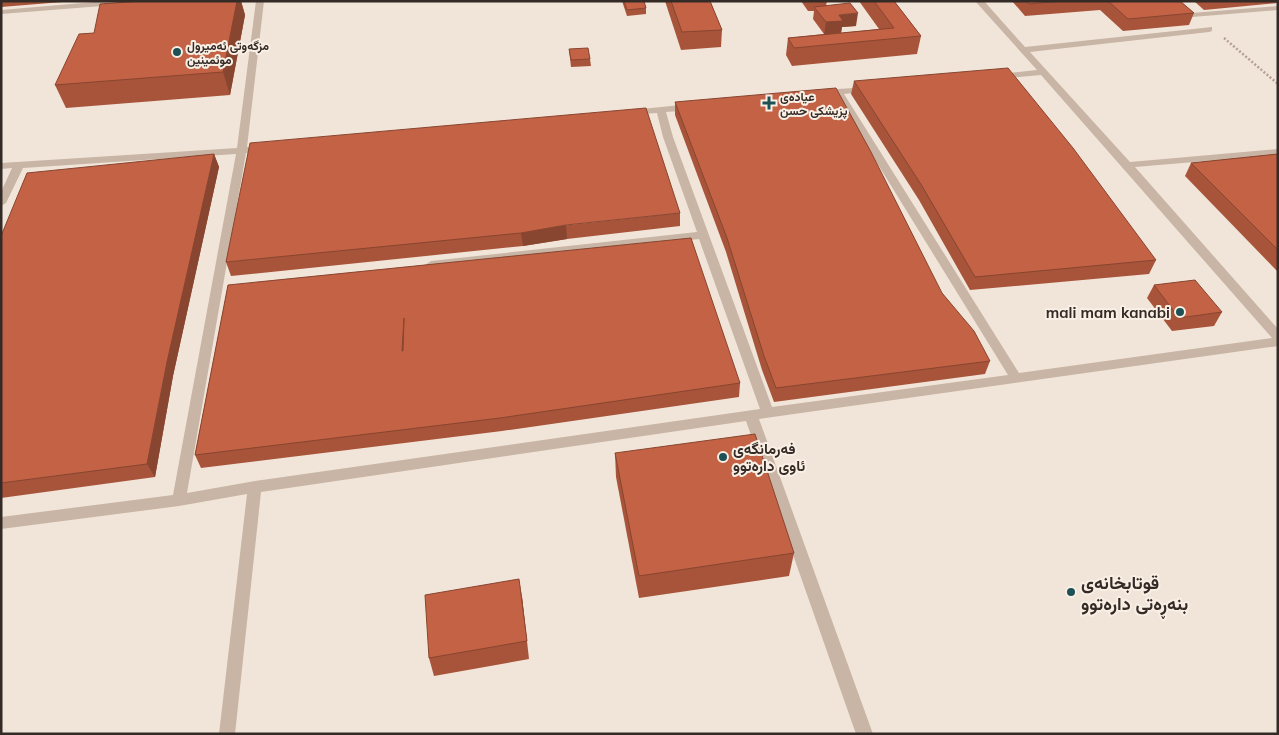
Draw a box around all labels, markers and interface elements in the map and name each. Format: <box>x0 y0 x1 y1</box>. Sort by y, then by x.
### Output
place label: مزگەوتی ئەمیرول موئمینین <box>187 38 270 68</box>
marker: مزگەوتی ئەمیرول موئمینین <box>171 46 183 58</box>
place label: عیادەی پزیشکی حسن <box>780 89 847 119</box>
marker: عیادەی پزیشکی حسن <box>762 96 776 110</box>
place label: mali mam kanabi <box>1046 303 1170 322</box>
marker: mali mam kanabi <box>1174 306 1186 318</box>
place label: فەرمانگەی ئاوی دارەتوو <box>733 439 805 475</box>
marker: فەرمانگەی ئاوی دارەتوو <box>717 451 729 463</box>
place label: قوتابخانەی بنەڕەتی دارەتوو <box>1081 571 1188 619</box>
marker: قوتابخانەی بنەڕەتی دارەتوو <box>1065 586 1077 598</box>

